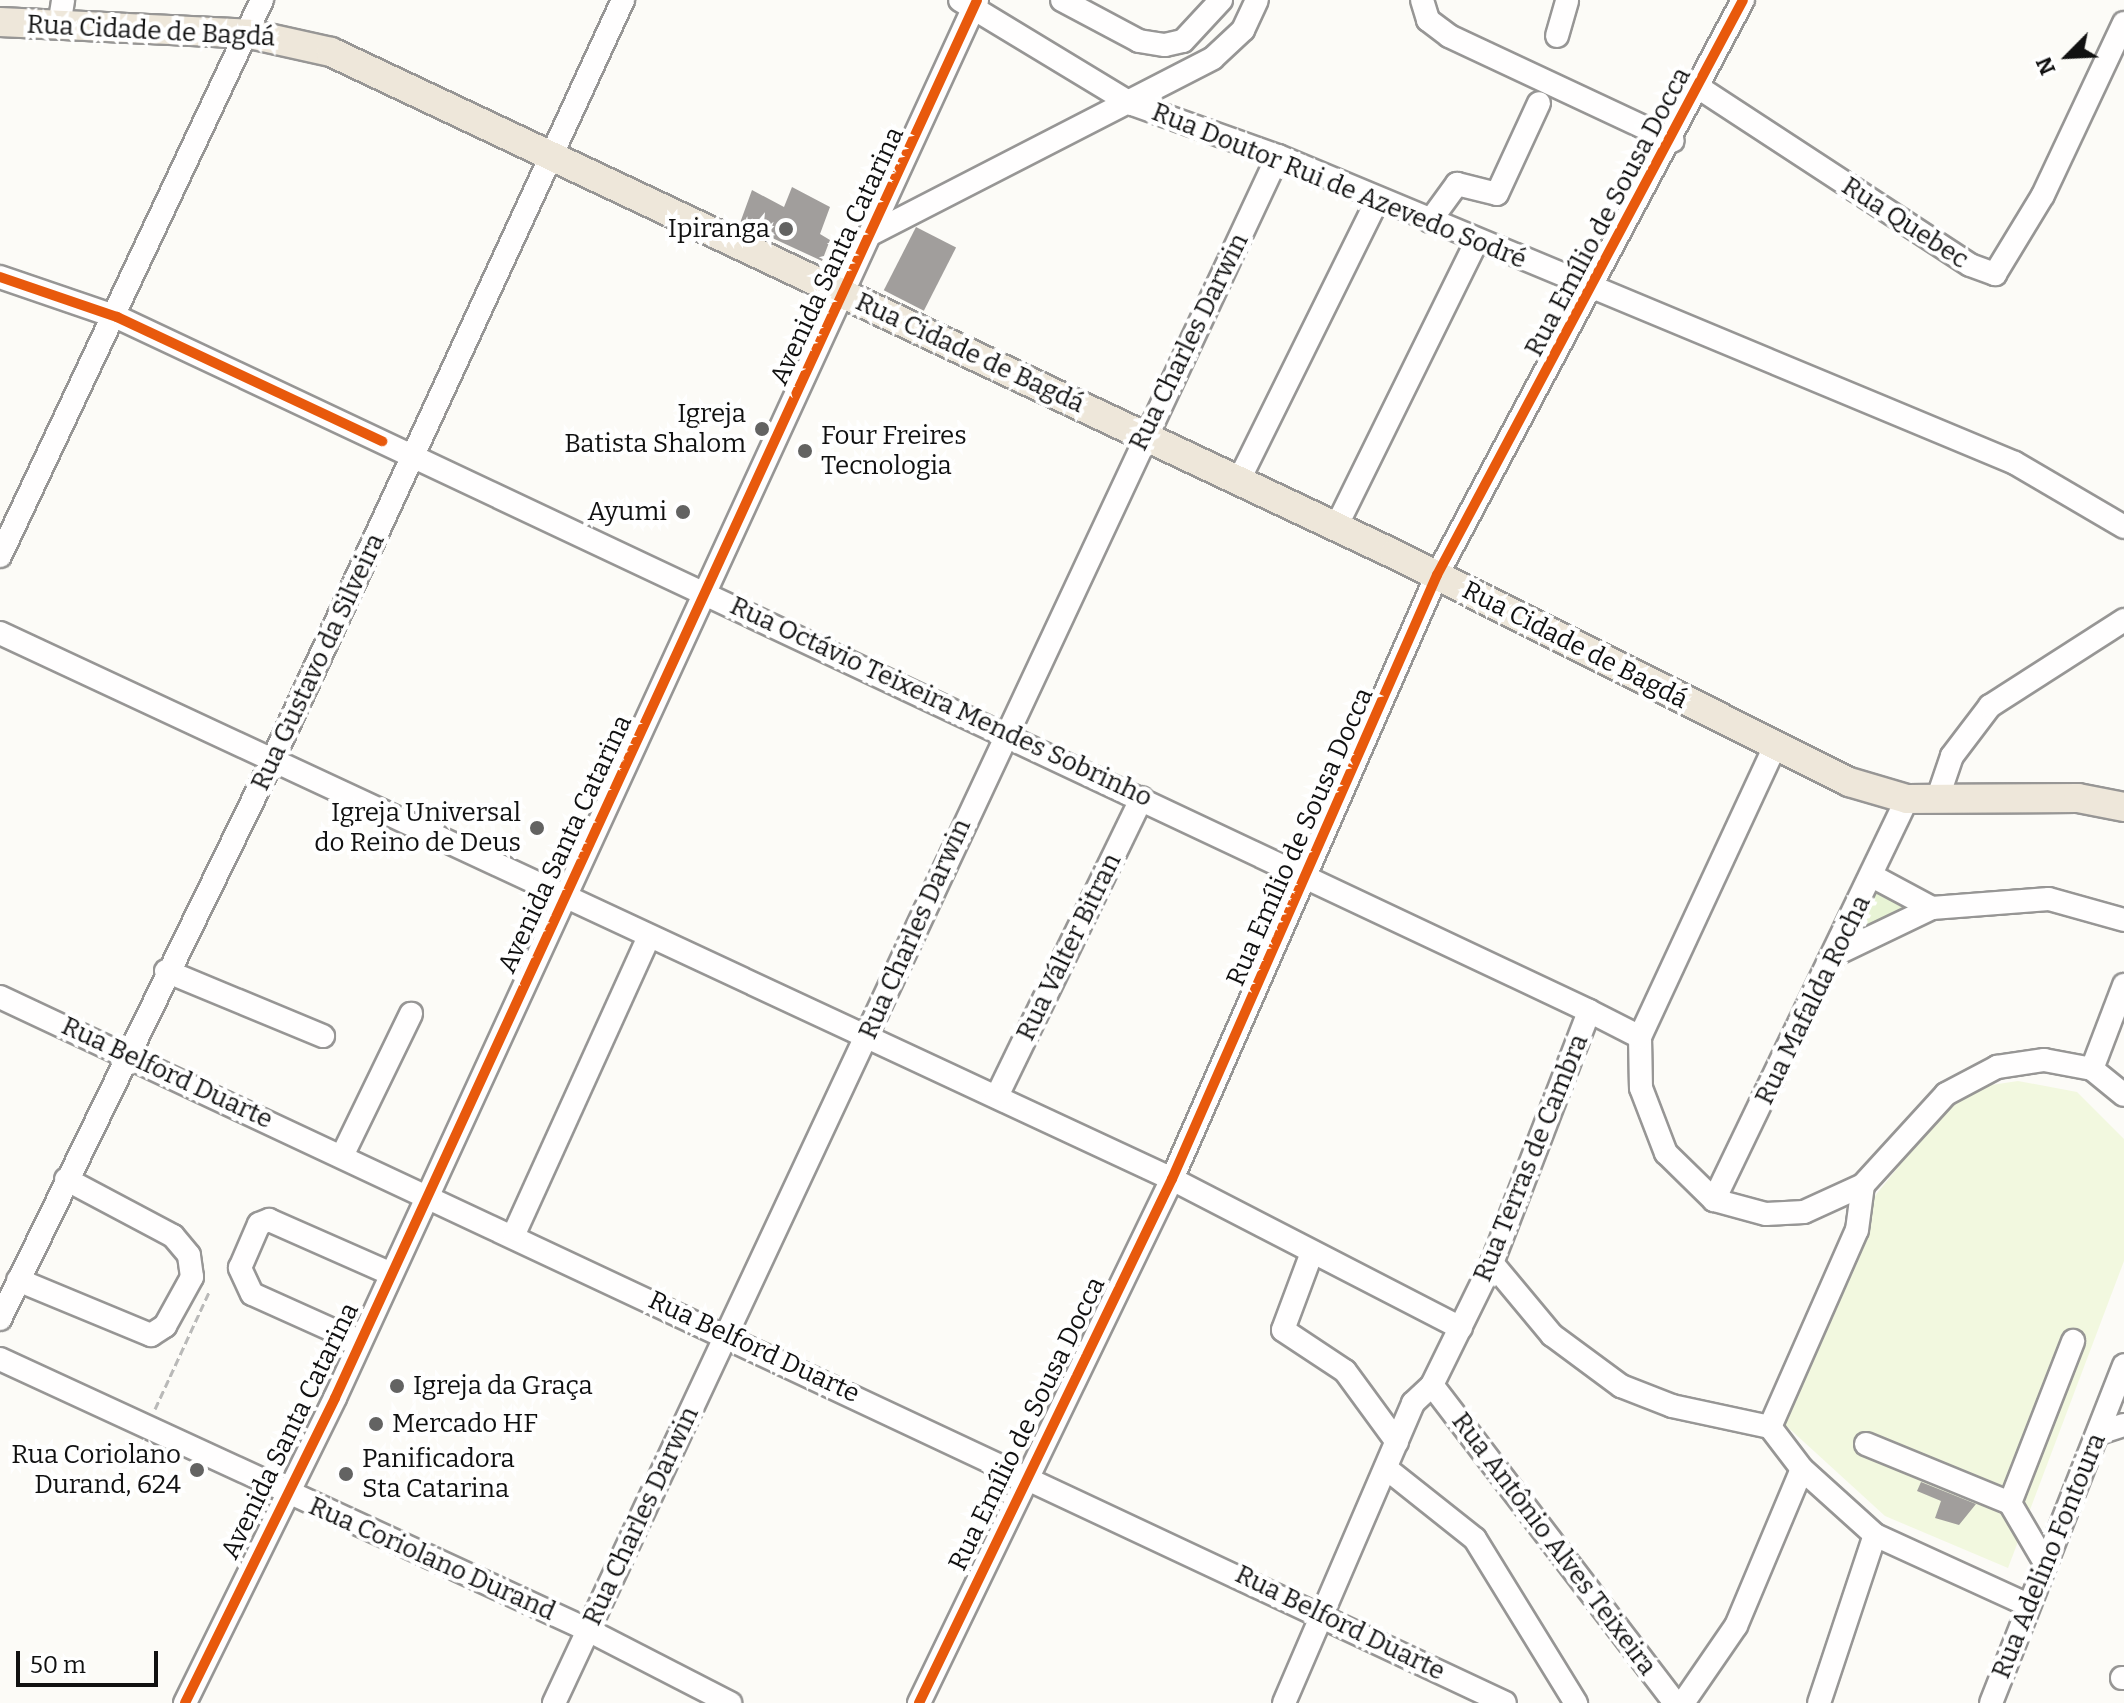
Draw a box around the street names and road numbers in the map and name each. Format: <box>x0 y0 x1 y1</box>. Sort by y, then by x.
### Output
street label: Rua Cidade de Bagdá <box>26 9 276 53</box>
street label: Rua Emílio de Sousa Docca <box>1518 62 1698 362</box>
street label: Rua Doutor Rui de Azevedo Sodré <box>1147 96 1531 276</box>
street label: Avenida Santa Catarina <box>763 122 911 390</box>
street label: Rua Quebec <box>1836 171 1974 275</box>
street label: Rua Charles Darwin <box>1123 228 1255 456</box>
street label: Rua Cidade de Bagdá <box>851 286 1089 420</box>
street label: Rua Gustavo da Silveira <box>245 529 391 795</box>
street label: Rua Cidade de Bagdá <box>1457 575 1693 715</box>
street label: Rua Octávio Teixeira Mendes Sobrinho <box>725 590 1157 814</box>
street label: Rua Emílio de Sousa Docca <box>1220 683 1380 991</box>
street label: Avenida Santa Catarina <box>491 710 639 978</box>
street label: Rua Charles Darwin <box>852 814 978 1044</box>
street label: Rua Válter Bitran <box>1010 848 1128 1046</box>
street label: Rua Mafalda Rocha <box>1749 890 1877 1110</box>
street label: Rua Belford Duarte <box>57 1010 277 1136</box>
street label: Rua Terras de Cambra <box>1467 1030 1595 1286</box>
street label: Rua Emílio de Sousa Docca <box>942 1272 1112 1576</box>
street label: Rua Belford Duarte <box>644 1284 864 1410</box>
street label: Avenida Santa Catarina <box>214 1298 366 1564</box>
street label: Rua Charles Darwin <box>577 1402 705 1630</box>
street label: Rua Antônio Alves Teixeira <box>1445 1406 1663 1682</box>
street label: Rua Adelino Fontoura <box>1986 1429 2112 1683</box>
street label: Rua Coriolano Durand <box>304 1491 560 1627</box>
street label: Rua Belford Duarte <box>1230 1559 1450 1687</box>

